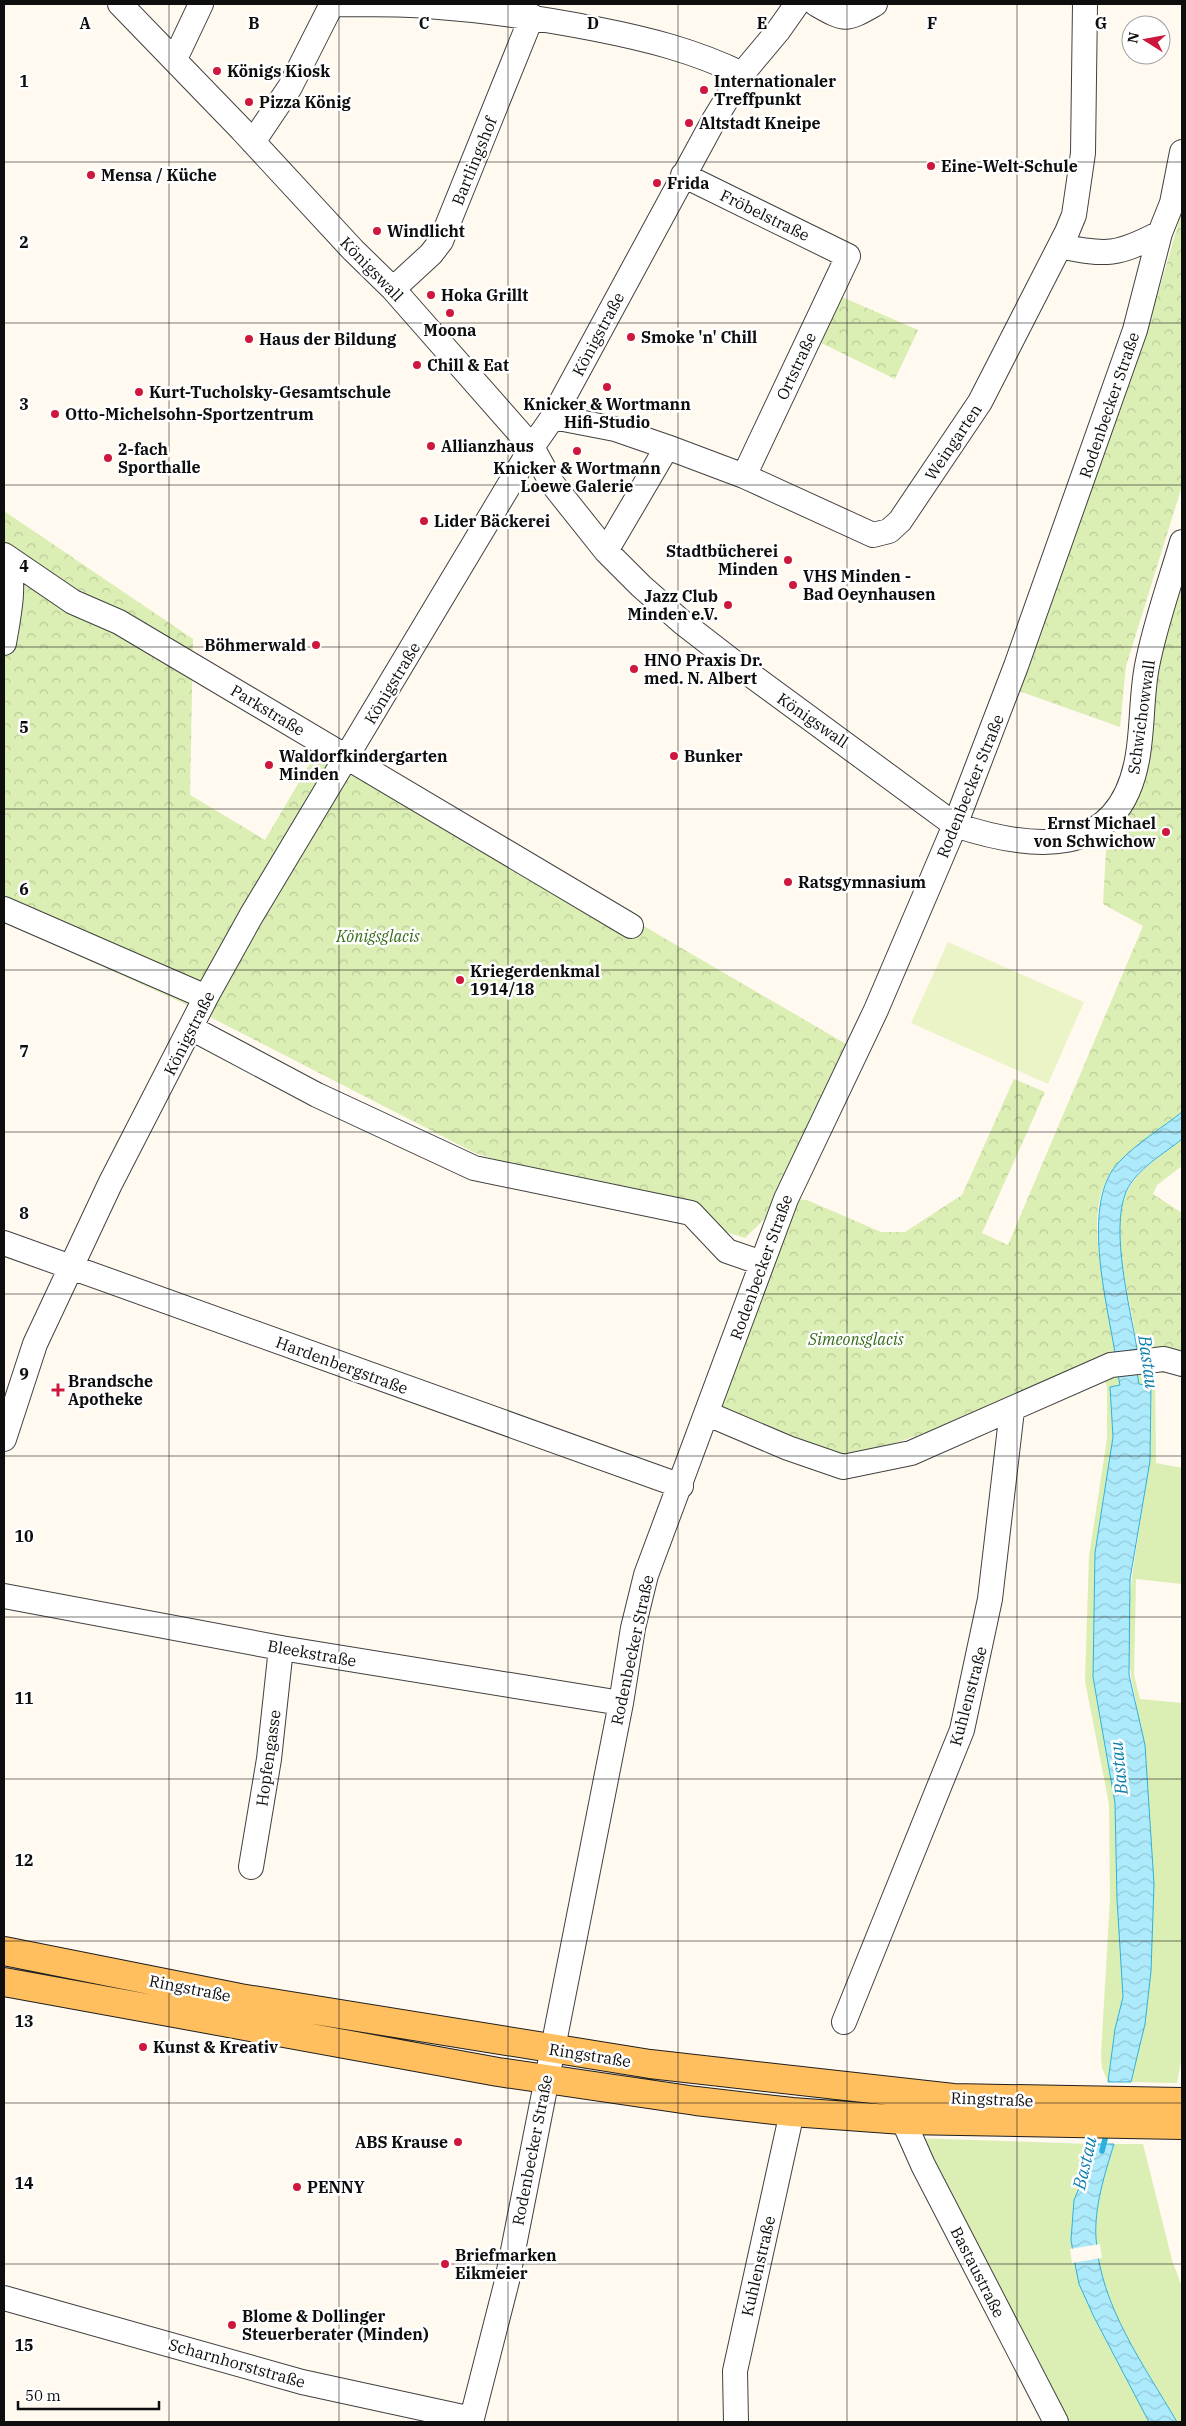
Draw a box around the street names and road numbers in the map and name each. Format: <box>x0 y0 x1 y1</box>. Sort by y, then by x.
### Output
street label: Bartlingshof <box>447 113 501 208</box>
street label: Fröbelstraße <box>717 185 813 245</box>
street label: Königswall <box>336 232 408 306</box>
street label: Königstraße <box>568 289 628 379</box>
street label: Ortstraße <box>772 329 820 403</box>
street label: Rodenbecker Straße <box>1075 329 1143 481</box>
street label: Weingarten <box>920 400 986 484</box>
street label: Königstraße <box>360 638 424 728</box>
street label: Schwichowwall <box>1123 658 1159 776</box>
street label: Parkstraße <box>227 680 309 740</box>
street label: Königswall <box>774 688 853 752</box>
street label: Rodenbecker Straße <box>932 711 1008 861</box>
street label: Königstraße <box>159 988 219 1078</box>
street label: Rodenbecker Straße <box>725 1192 797 1342</box>
street label: Hardenbergstraße <box>273 1332 411 1398</box>
street label: Rodenbecker Straße <box>606 1573 658 1727</box>
street label: Bleekstraße <box>266 1635 358 1671</box>
street label: Kuhlenstraße <box>945 1644 991 1748</box>
street label: Hopfengasse <box>251 1709 285 1807</box>
street label: Ringstraße <box>147 1970 233 2006</box>
street label: Ringstraße <box>548 2039 632 2071</box>
street label: Rodenbecker Straße <box>508 2073 556 2227</box>
street label: Ringstraße <box>950 2088 1034 2110</box>
street label: Kuhlenstraße <box>737 2214 779 2318</box>
street label: Bastaustraße <box>947 2223 1009 2321</box>
street label: Scharnhorststraße <box>166 2334 308 2392</box>

